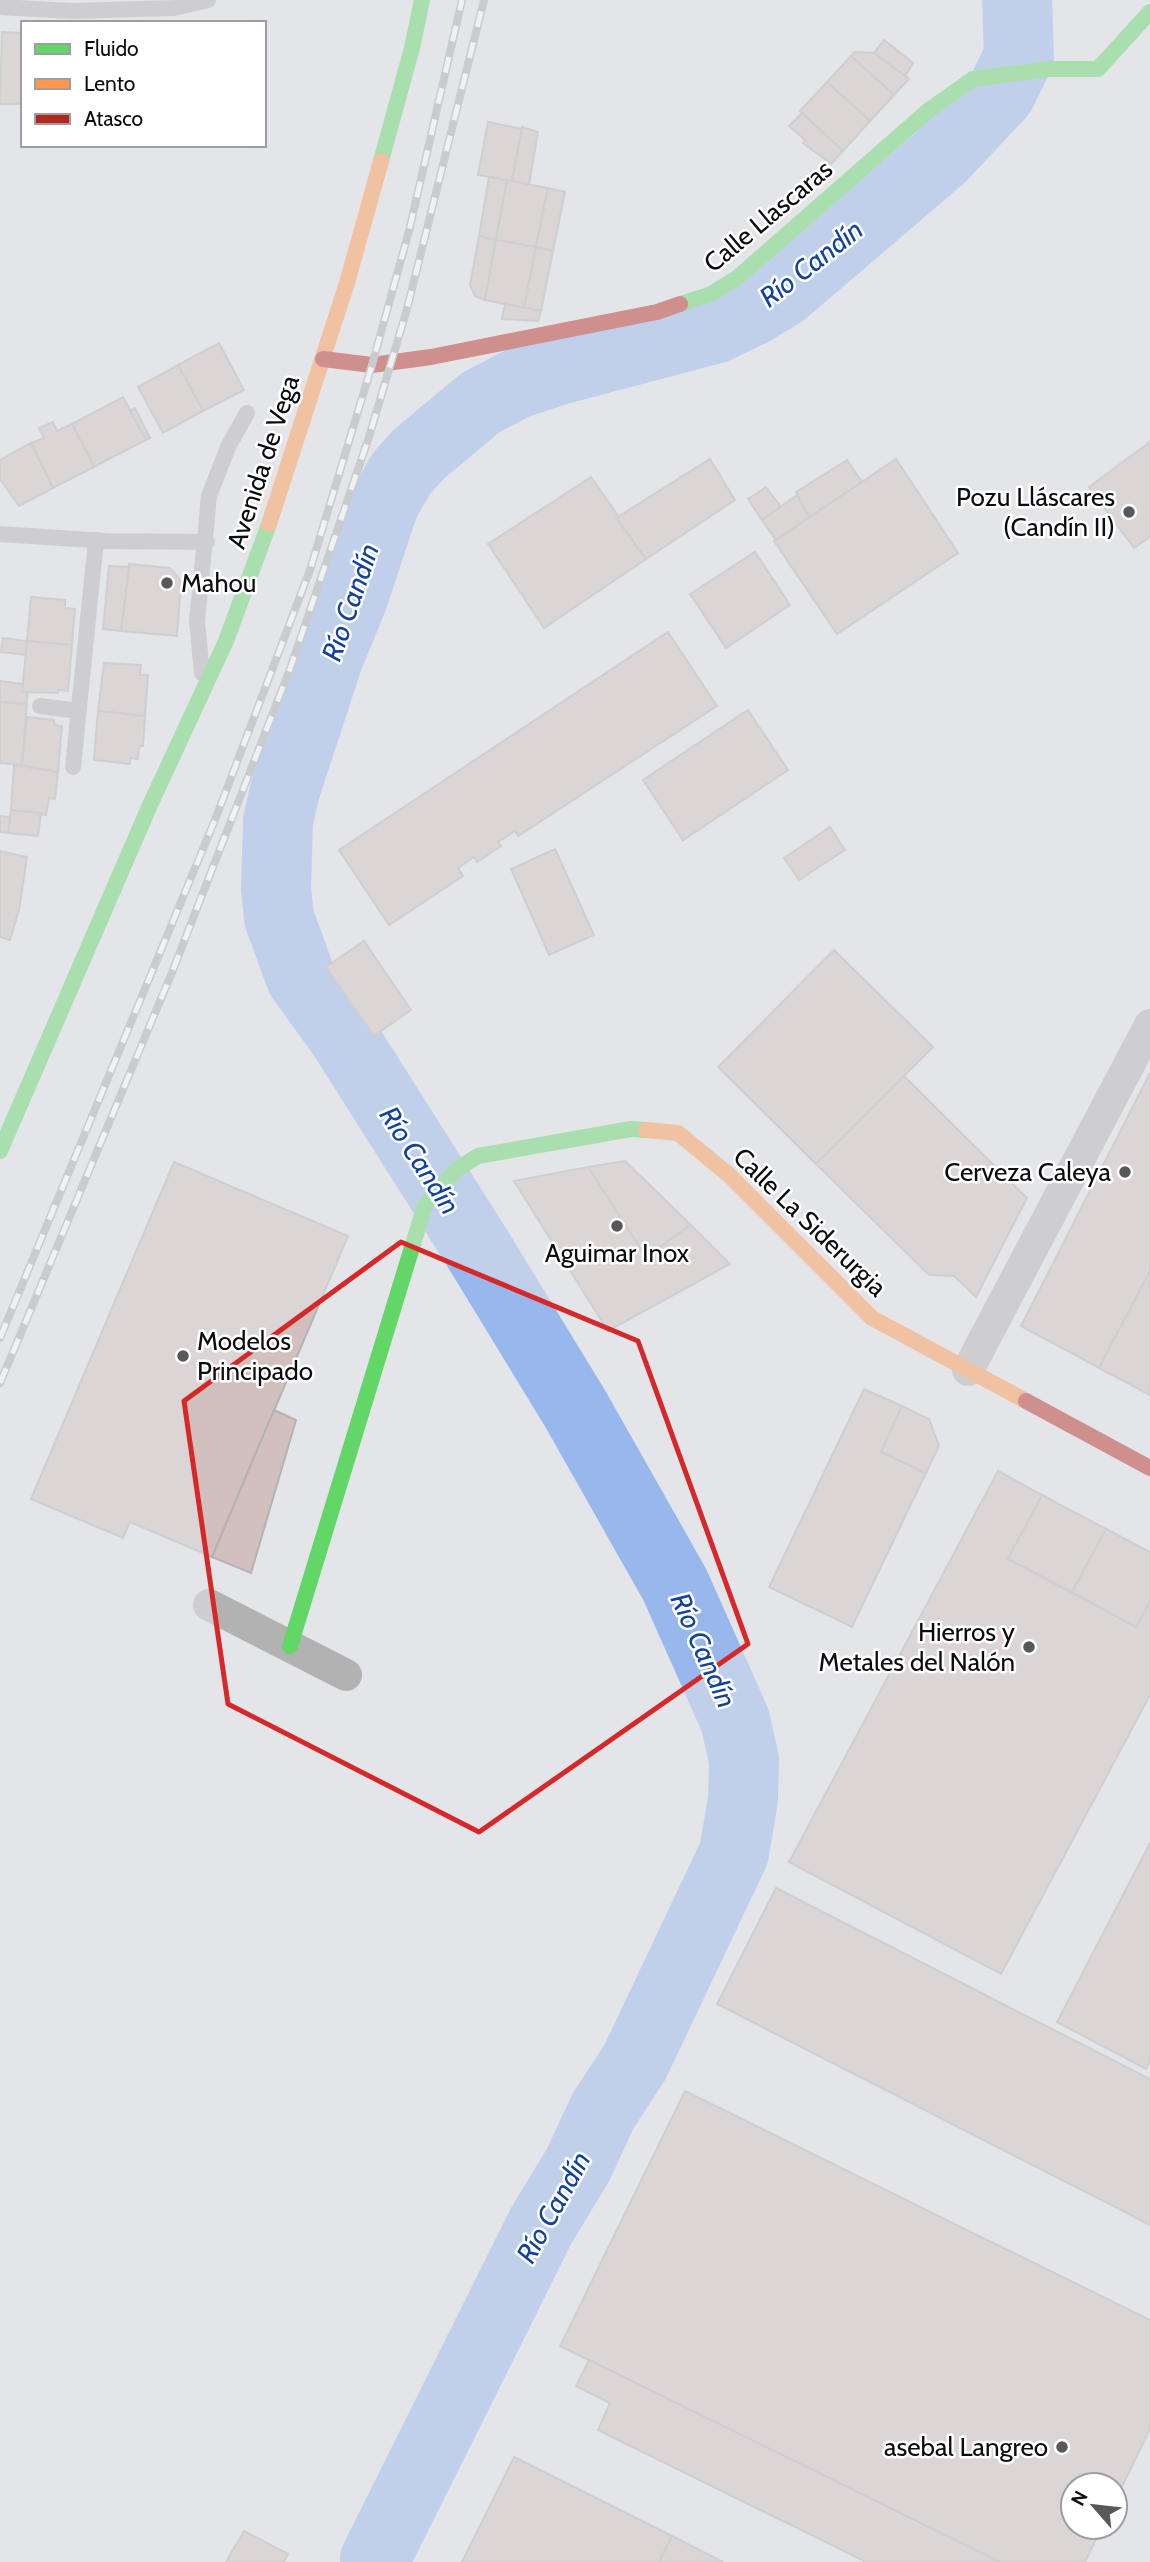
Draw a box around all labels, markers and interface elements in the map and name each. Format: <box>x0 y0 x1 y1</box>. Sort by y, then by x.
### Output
legend <box>21 21 266 147</box>
text: Fluido <box>84 36 139 61</box>
text: Lento <box>84 71 135 96</box>
text: Atasco <box>84 106 143 131</box>
street label: Calle Llascaras <box>697 153 839 279</box>
water label: Río Candín <box>752 212 870 314</box>
street label: Avenida de Vega <box>220 371 306 553</box>
place label: Pozu Lláscares (Candín II) <box>956 481 1115 543</box>
marker: Pozu Lláscares (Candín II) <box>1121 504 1137 520</box>
water label: Río Candín <box>314 539 386 665</box>
place label: Mahou <box>181 567 256 599</box>
marker: Mahou <box>159 575 175 591</box>
water label: Río Candín <box>373 1100 467 1220</box>
street label: Calle La Siderurgia <box>727 1141 894 1304</box>
place label: Cerveza Caleya <box>944 1156 1112 1188</box>
marker: Cerveza Caleya <box>1117 1164 1133 1180</box>
marker: Aguimar Inox <box>609 1218 625 1234</box>
place label: Aguimar Inox <box>545 1237 690 1269</box>
place label: Modelos Principado <box>197 1325 313 1387</box>
marker: Modelos Principado <box>175 1348 191 1364</box>
water label: Río Candín <box>664 1587 744 1713</box>
place label: Hierros y Metales del Nalón <box>819 1616 1015 1678</box>
marker: Hierros y Metales del Nalón <box>1021 1639 1037 1655</box>
water label: Río Candín <box>509 2145 597 2269</box>
place label: asebal Langreo <box>884 2431 1048 2463</box>
marker: asebal Langreo <box>1054 2439 1070 2455</box>
north arrow <box>1059 2471 1129 2541</box>
text: N <box>1066 2487 1093 2510</box>

